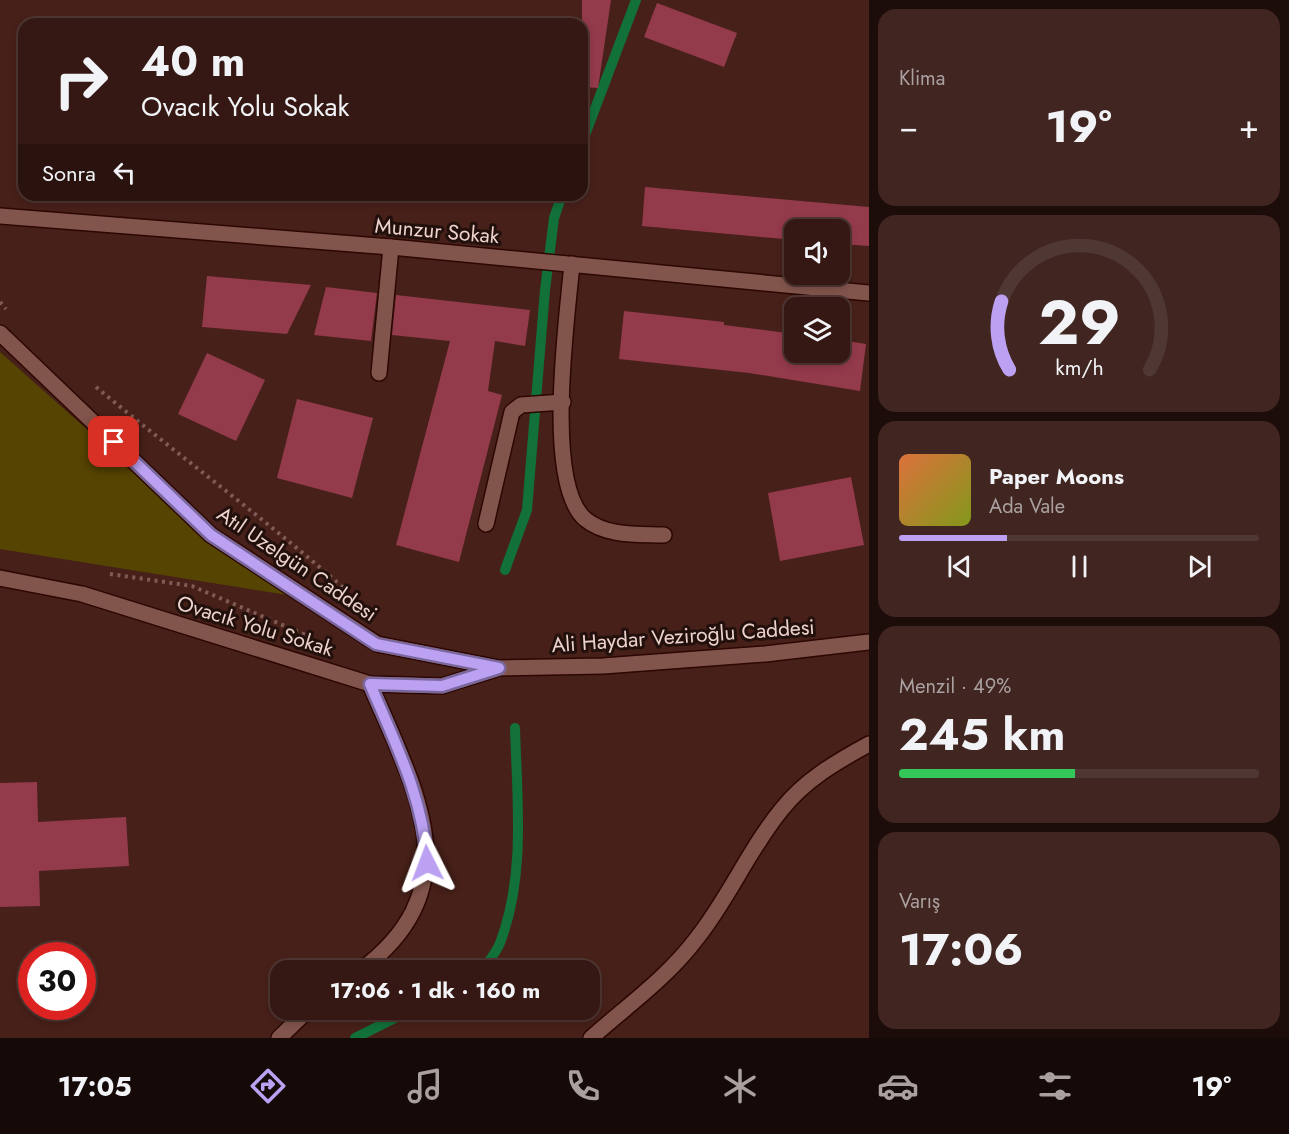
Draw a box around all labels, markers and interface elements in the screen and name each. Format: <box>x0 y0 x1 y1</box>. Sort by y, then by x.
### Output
text: 40 m <box>141 31 245 92</box>
icon: right <box>42 42 120 120</box>
text: Klima <box>899 64 945 93</box>
text: Ovacık Yolu Sokak <box>141 87 349 126</box>
text: 19° <box>1045 94 1112 159</box>
text: − <box>899 103 918 150</box>
text: + <box>1239 103 1259 150</box>
icon: left <box>108 156 141 189</box>
text: Sonra <box>42 157 96 189</box>
street label: Munzur Sokak <box>374 211 501 251</box>
map controls <box>784 219 850 363</box>
button: sound <box>784 219 850 285</box>
text: 29 <box>1038 277 1120 367</box>
button: layers <box>784 297 850 363</box>
text: km/h <box>1055 353 1103 384</box>
pin <box>88 416 139 467</box>
icon: arrive <box>97 425 130 458</box>
text: Paper Moons <box>989 460 1124 492</box>
text: Ada Vale <box>989 492 1065 521</box>
street label: Atıl Uzelgün Caddesi <box>211 499 383 629</box>
icon: previous <box>943 550 976 583</box>
icon: pause <box>1063 550 1096 583</box>
icon: next <box>1183 550 1216 583</box>
street label: Ovacık Yolu Sokak <box>173 588 338 664</box>
street label: Ali Haydar Veziroğlu Caddesi <box>550 612 816 660</box>
text: Menzil · 49% <box>899 672 1011 701</box>
text: 245 km <box>899 702 1065 767</box>
position arrow <box>395 831 459 895</box>
text: Varış <box>899 887 940 916</box>
text: 17:06 <box>899 917 1023 982</box>
speed limit sign: 30 <box>18 942 96 1020</box>
text: 17:06 · 1 dk · 160 m <box>330 974 540 1006</box>
icon: directions <box>247 1065 289 1107</box>
icon: music <box>404 1065 446 1107</box>
icon: phone <box>562 1065 604 1107</box>
icon: climate <box>719 1065 761 1107</box>
icon: car <box>877 1065 919 1107</box>
icon: filters <box>1034 1065 1076 1107</box>
text: 17:05 <box>58 1067 132 1106</box>
text: 19° <box>1191 1067 1231 1106</box>

